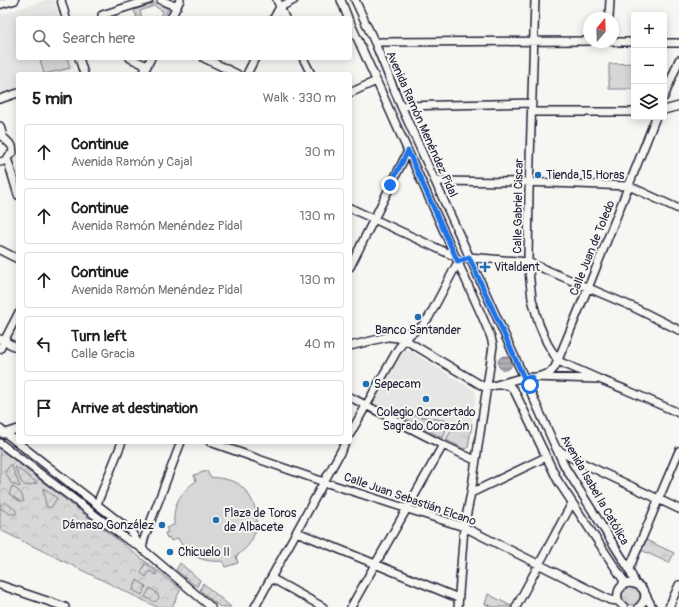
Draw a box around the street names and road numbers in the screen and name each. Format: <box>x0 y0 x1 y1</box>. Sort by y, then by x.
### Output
street label: Avenida Ramón Menéndez Pidal <box>382 49 461 200</box>
street label: Calle Gabriel Ciscar <box>510 158 527 254</box>
street label: Calle Juan de Toledo <box>566 198 619 298</box>
street label: Avenida Isabel la Católica <box>557 433 632 548</box>
street label: Calle Juan Sebastián Elcano <box>342 470 479 529</box>

